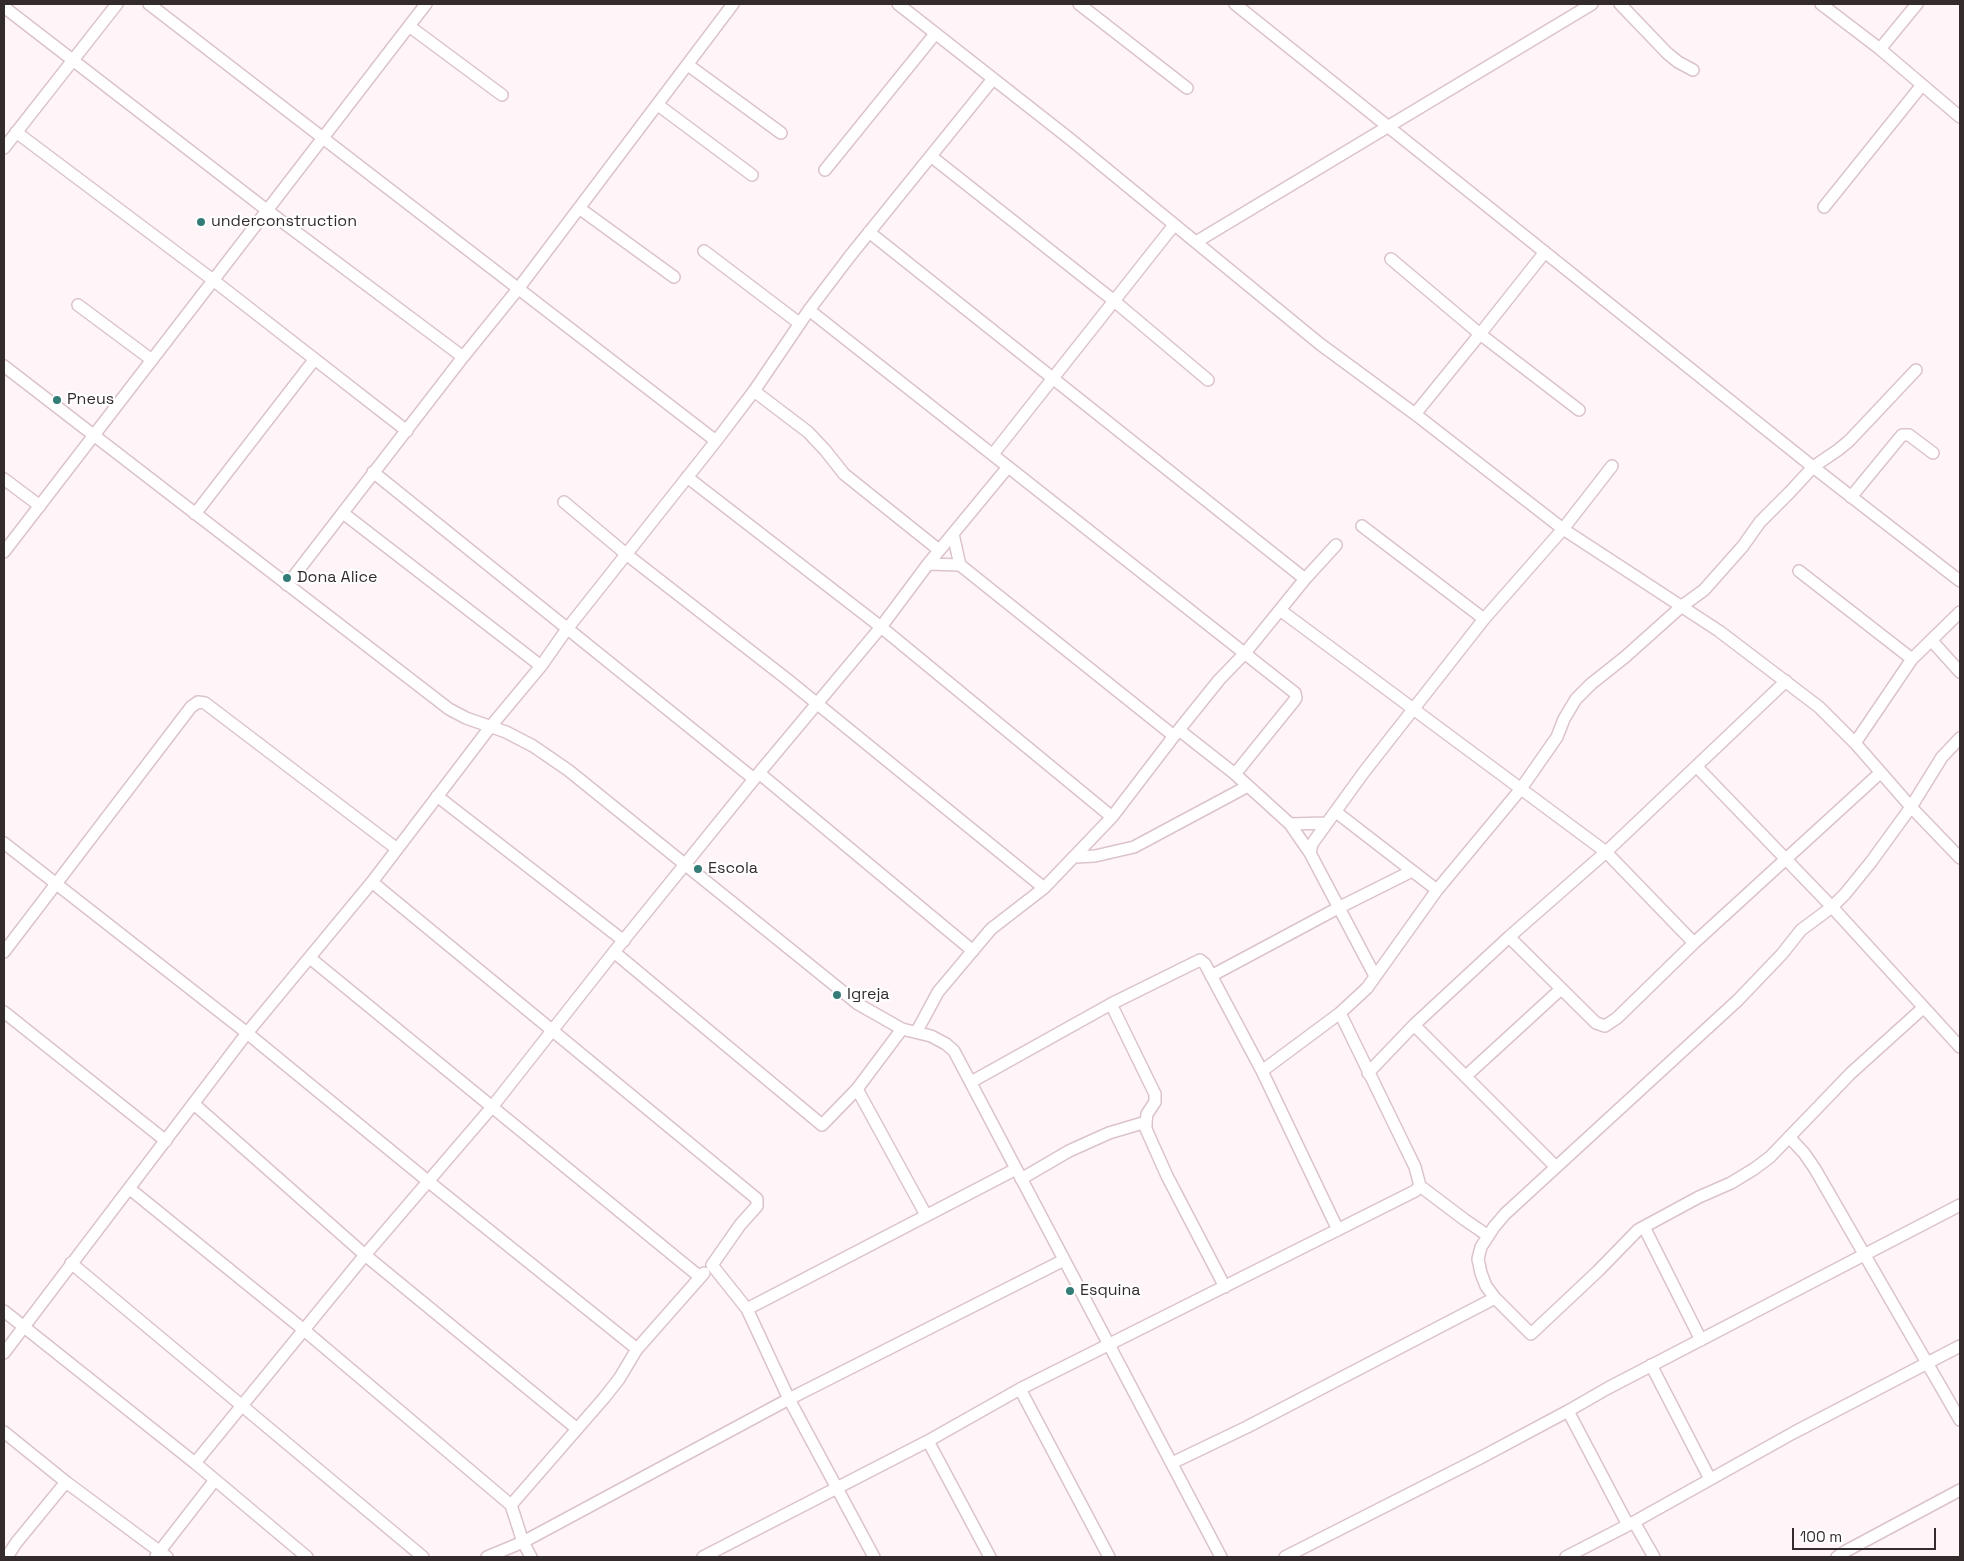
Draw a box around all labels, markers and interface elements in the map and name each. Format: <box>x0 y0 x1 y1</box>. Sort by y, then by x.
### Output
place label: underconstruction <box>211 212 357 232</box>
marker: underconstruction <box>195 216 207 228</box>
place label: Pneus <box>67 390 114 410</box>
marker: Pneus <box>51 394 63 406</box>
place label: Dona Alice <box>297 568 378 588</box>
marker: Dona Alice <box>281 572 293 584</box>
place label: Escola <box>708 859 758 879</box>
marker: Escola <box>692 863 704 875</box>
place label: Igreja <box>847 985 890 1005</box>
marker: Igreja <box>831 989 843 1001</box>
place label: Esquina <box>1080 1281 1140 1301</box>
marker: Esquina <box>1064 1285 1076 1297</box>
scale bar <box>1794 1518 1938 1550</box>
text: 100 m <box>1800 1527 1842 1546</box>

